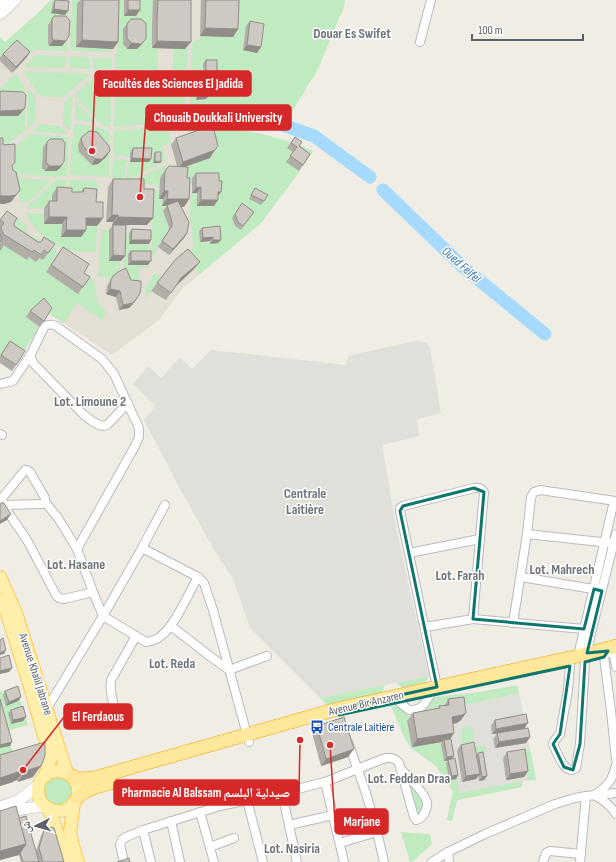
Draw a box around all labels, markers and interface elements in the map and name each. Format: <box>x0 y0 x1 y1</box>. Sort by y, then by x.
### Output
scale bar <box>472 16 583 42</box>
text: 100 m <box>478 23 503 38</box>
district label: Douar Es Swifet <box>313 25 391 42</box>
callout: Facultés des Sciences El Jadida <box>95 71 251 96</box>
text: Facultés des Sciences El Jadida <box>103 76 243 92</box>
callout: Chouaib Doukkali University <box>146 105 291 130</box>
text: Chouaib Doukkali University <box>154 110 283 126</box>
water label: Oued Felfel <box>439 243 485 287</box>
district label: Lot. Limoune 2 <box>54 393 126 410</box>
district label: Centrale Laitière <box>284 485 326 518</box>
district label: Lot. Hasane <box>47 556 105 573</box>
district label: Lot. Mahrech <box>530 561 594 578</box>
district label: Lot. Farah <box>436 567 484 584</box>
street label: Avenue Khalil Jabrane <box>15 630 56 717</box>
district label: Lot. Reda <box>149 655 195 672</box>
street label: Avenue Bir Anzaren <box>326 688 405 720</box>
callout: El Ferdaous <box>64 704 132 729</box>
text: El Ferdaous <box>72 709 124 725</box>
bus stop icon: Centrale Laitière <box>309 719 325 735</box>
place label: Centrale Laitière <box>328 720 395 735</box>
district label: Lot. Feddan Draa <box>368 770 450 787</box>
callout: Pharmacie Al Balssam صيدلية البلسم <box>114 780 299 805</box>
text: Pharmacie Al Balssam صيدلية البلسم <box>122 785 290 802</box>
north arrow <box>16 806 56 846</box>
callout: Marjane <box>335 809 388 834</box>
text: Marjane <box>344 814 381 830</box>
text: ش <box>19 820 35 833</box>
district label: Lot. Nasiria <box>264 840 320 857</box>

